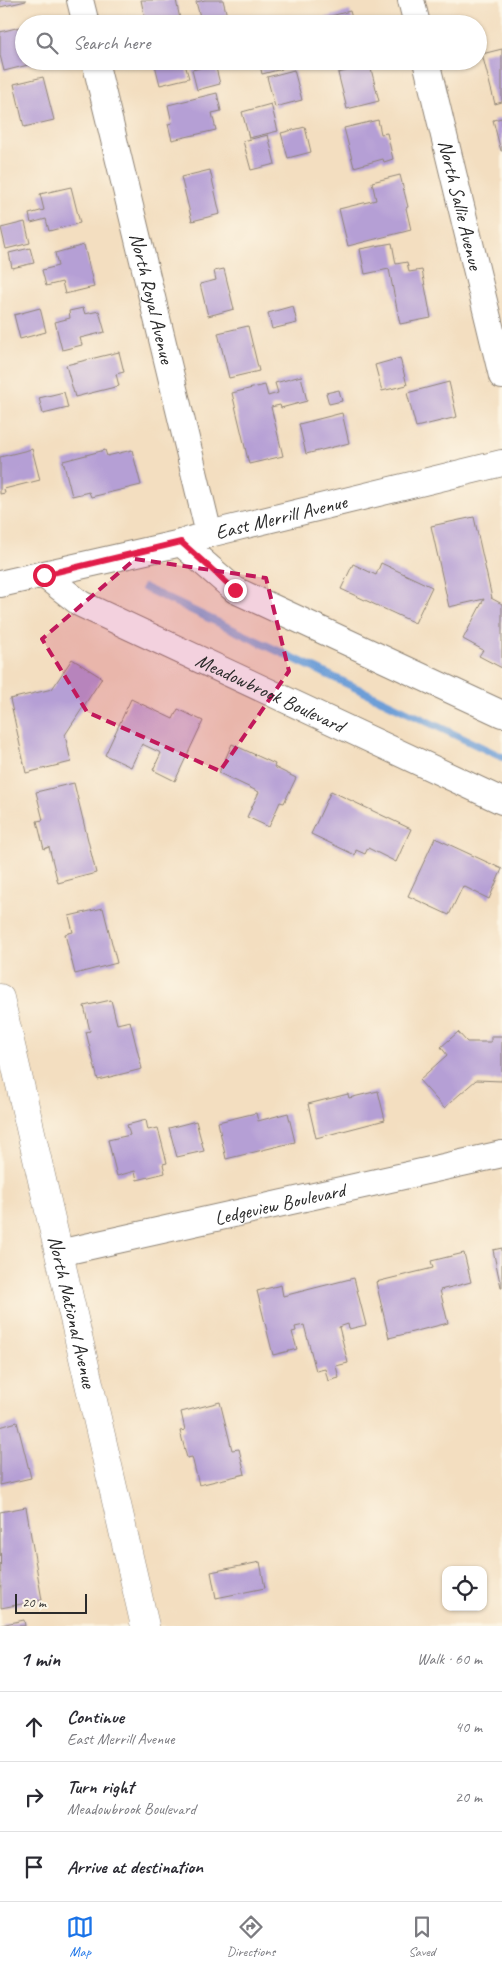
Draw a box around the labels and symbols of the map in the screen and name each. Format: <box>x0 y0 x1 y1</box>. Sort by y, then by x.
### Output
street label: North Sallie Avenue <box>433 138 489 274</box>
street label: North Royal Avenue <box>124 231 180 367</box>
street label: East Merrill Avenue <box>213 488 351 545</box>
route start <box>33 564 56 587</box>
route end <box>224 579 247 602</box>
street label: Meadowbrook Boulevard <box>192 647 351 739</box>
street label: Ledgeview Boulevard <box>212 1176 350 1230</box>
street label: North National Avenue <box>43 1233 102 1391</box>
scale bar <box>15 1591 88 1614</box>

